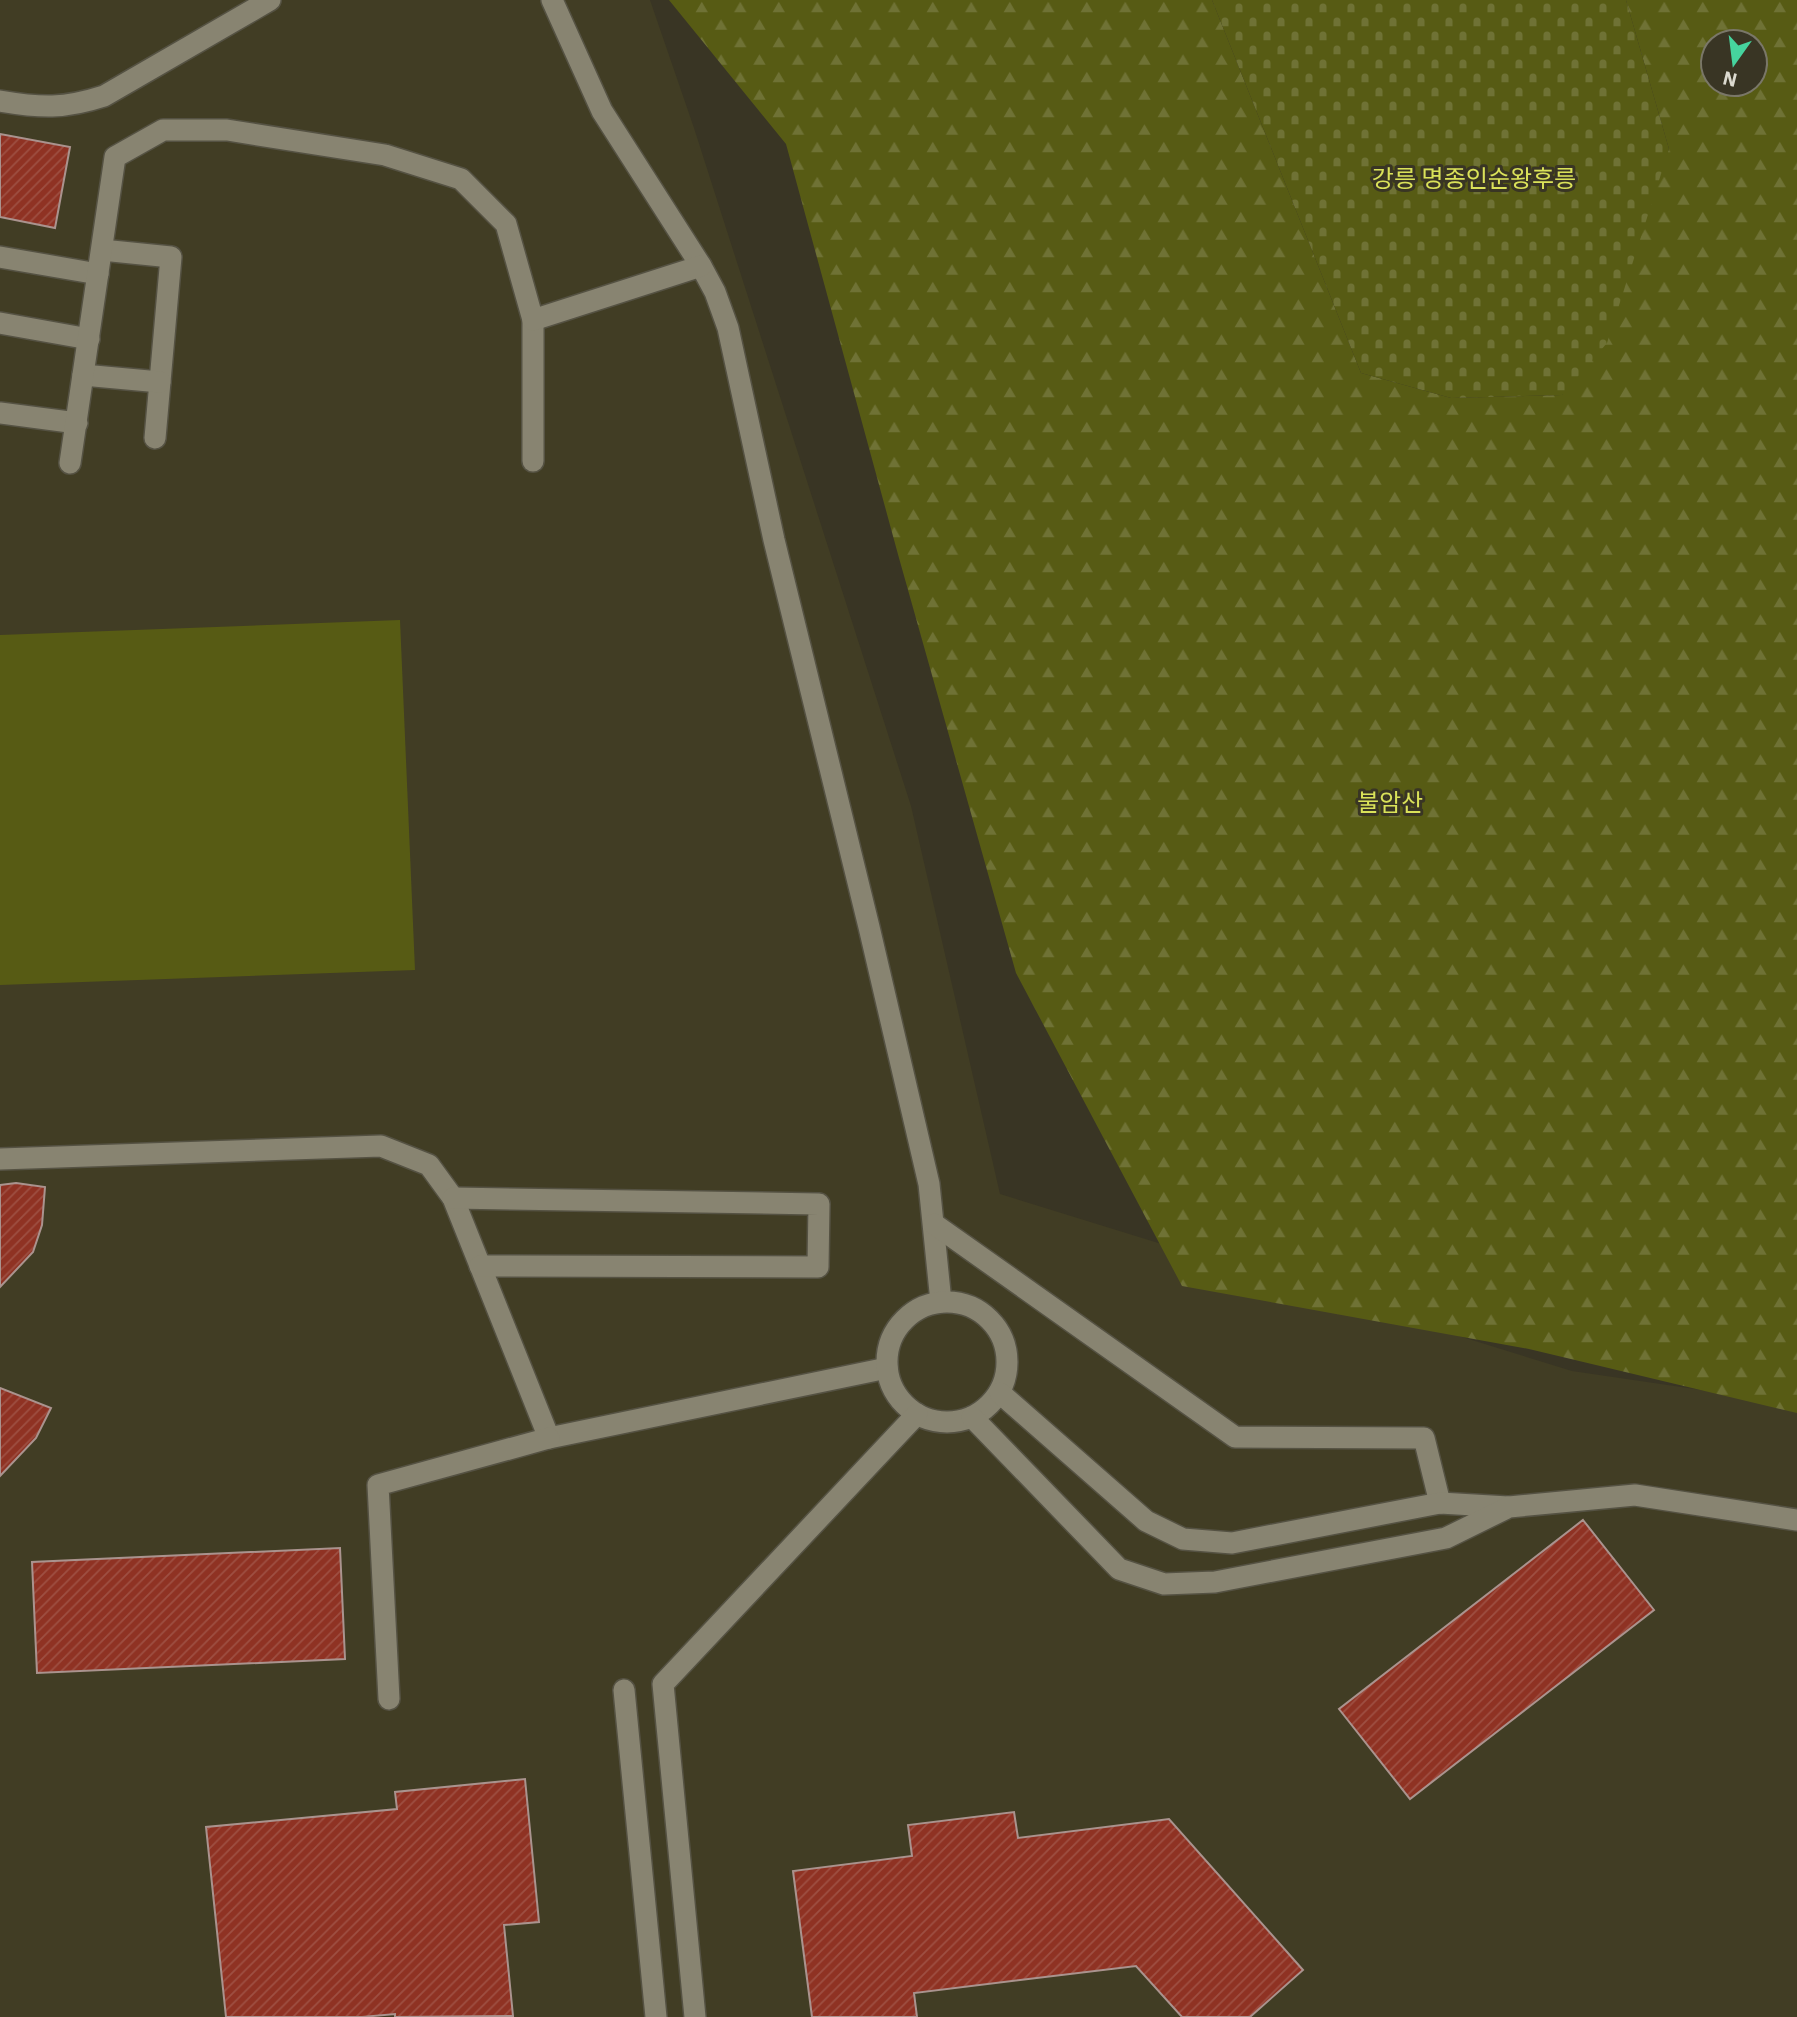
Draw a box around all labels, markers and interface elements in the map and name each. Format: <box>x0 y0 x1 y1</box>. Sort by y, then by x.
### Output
north arrow <box>1699 28 1769 98</box>
text: N <box>1720 66 1739 93</box>
park label: 강릉 명종인순왕후릉 <box>1372 162 1576 194</box>
park label: 불암산 <box>1357 786 1423 818</box>

